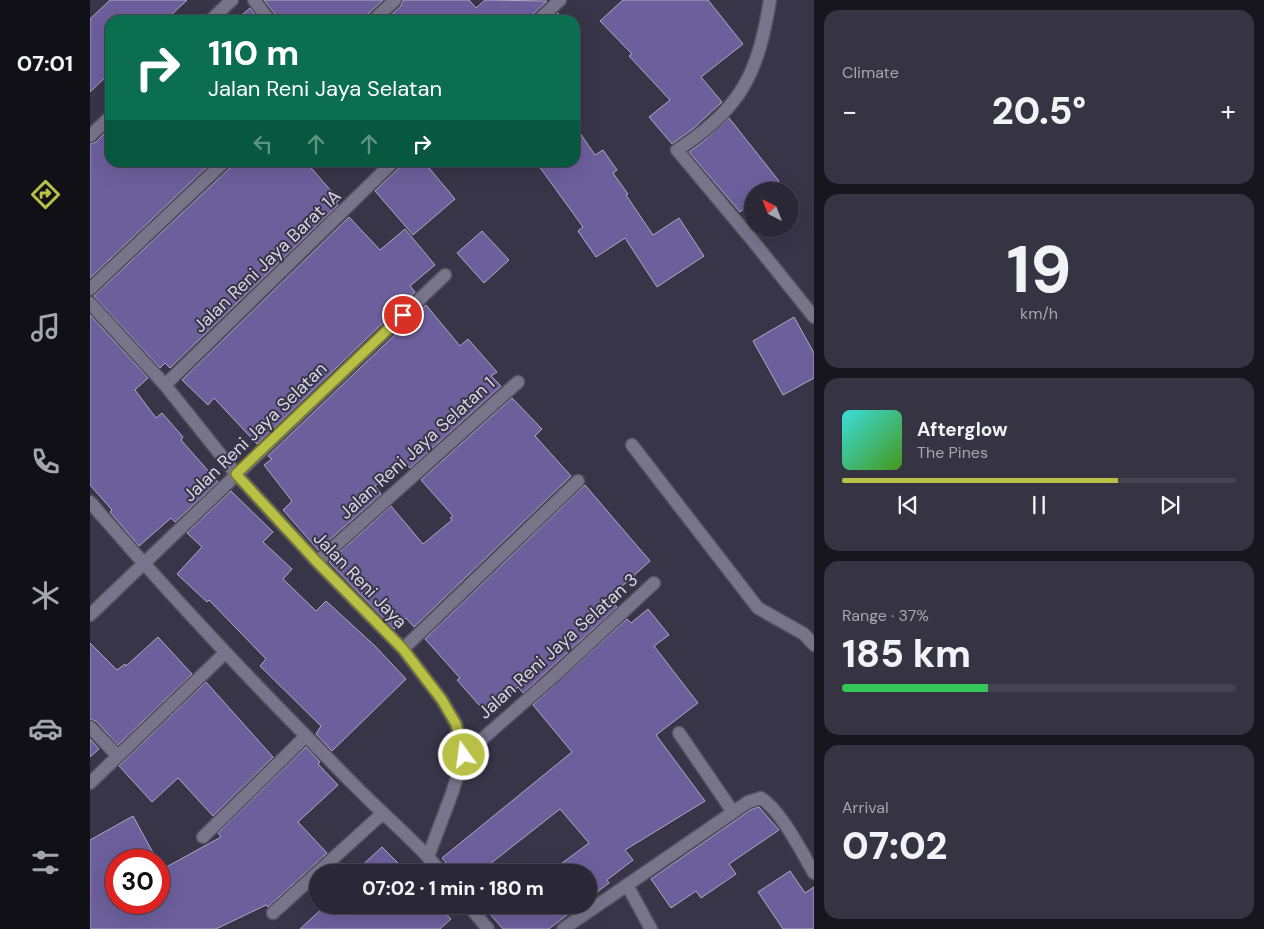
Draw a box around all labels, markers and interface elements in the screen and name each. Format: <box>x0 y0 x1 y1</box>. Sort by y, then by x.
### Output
text: 110 m <box>208 30 299 76</box>
icon: right <box>125 35 190 100</box>
text: 07:01 <box>17 49 73 78</box>
text: Climate <box>842 62 899 83</box>
text: Jalan Reni Jaya Selatan <box>208 74 442 103</box>
text: 20.5° <box>992 86 1086 136</box>
text: − <box>842 93 857 130</box>
text: + <box>1221 93 1236 130</box>
icon: left <box>249 130 277 158</box>
icon: ahead <box>302 130 330 158</box>
icon: ahead <box>355 130 383 158</box>
icon: right <box>408 130 436 158</box>
icon: directions <box>28 177 63 212</box>
north arrow <box>744 182 799 238</box>
map controls <box>744 182 799 237</box>
street label: Jalan Reni Jaya Barat 1A <box>188 184 346 338</box>
text: 19 <box>1007 228 1071 312</box>
pin <box>382 294 424 336</box>
icon: arrive <box>389 301 417 329</box>
text: km/h <box>1020 303 1058 324</box>
icon: music <box>28 310 63 345</box>
street label: Jalan Reni Jaya Selatan <box>178 357 332 507</box>
street label: Jalan Reni Jaya Selatan 1 <box>334 372 500 524</box>
text: Afterglow <box>917 417 1008 442</box>
text: The Pines <box>917 442 988 463</box>
icon: phone <box>28 444 63 479</box>
icon: previous <box>894 491 922 519</box>
icon: pause <box>1025 491 1053 519</box>
icon: next <box>1156 491 1184 519</box>
street label: Jalan Reni Jaya <box>308 527 412 633</box>
street label: Jalan Reni Jaya Selatan 3 <box>473 568 643 724</box>
icon: climate <box>28 578 63 613</box>
text: Range · 37% <box>842 605 929 626</box>
text: 185 km <box>842 629 971 679</box>
icon: car <box>28 711 63 746</box>
position arrow <box>437 728 489 780</box>
text: Arrival <box>842 797 889 818</box>
text: 07:02 <box>842 821 948 871</box>
icon: filters <box>28 845 63 880</box>
speed limit sign: 30 <box>105 849 170 914</box>
text: 07:02 · 1 min · 180 m <box>362 876 544 901</box>

